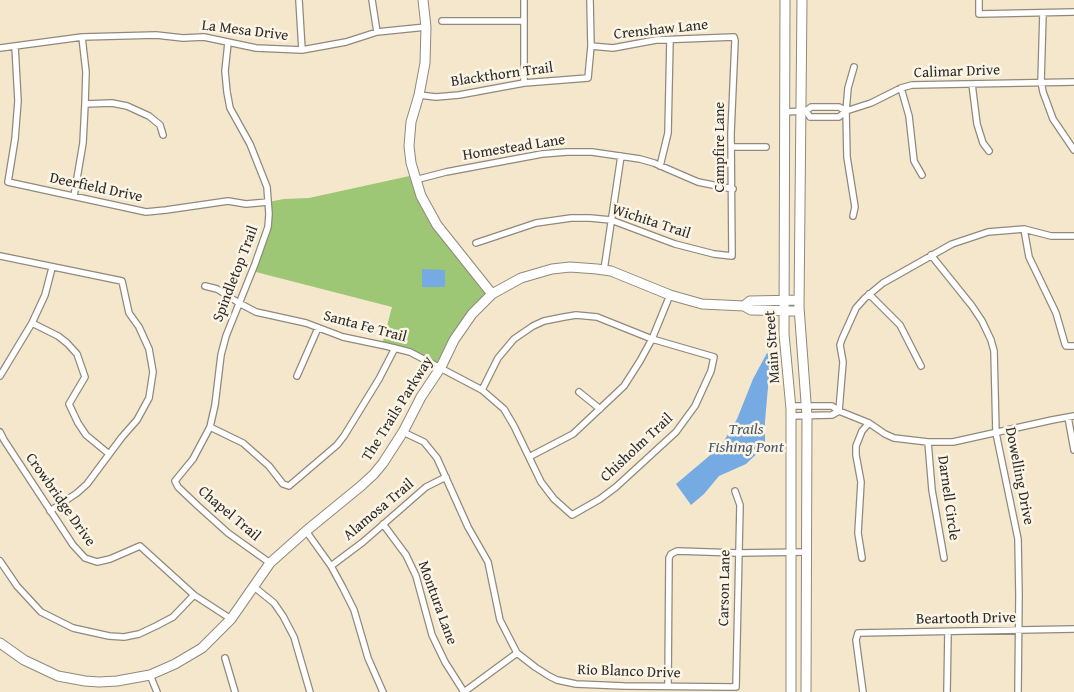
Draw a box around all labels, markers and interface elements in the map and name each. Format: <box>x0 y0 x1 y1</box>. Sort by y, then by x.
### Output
street label: Crenshaw Lane <box>613 16 709 44</box>
street label: La Mesa Drive <box>201 17 289 45</box>
street label: Blackthorn Trail <box>450 59 554 91</box>
street label: Calimar Drive <box>914 62 1000 82</box>
street label: Campfire Lane <box>711 102 729 192</box>
street label: Homestead Lane <box>462 131 566 165</box>
street label: Deerfield Drive <box>48 169 144 207</box>
street label: Wichita Trail <box>609 201 693 243</box>
street label: Spindletop Trail <box>209 223 263 325</box>
street label: Santa Fe Trail <box>321 307 409 347</box>
street label: Main Street <box>761 310 785 384</box>
street label: The Trails Parkway <box>358 353 438 465</box>
street label: Chisholm Trail <box>597 410 677 486</box>
water label: Trails Fishing Pont <box>708 420 784 458</box>
street label: Dowelling Drive <box>1001 425 1037 527</box>
street label: Crowbridge Drive <box>21 450 99 550</box>
street label: Darnell Circle <box>933 454 963 542</box>
street label: Alamosa Trail <box>340 475 418 545</box>
street label: Chapel Trail <box>194 483 264 545</box>
street label: Carson Lane <box>715 550 735 626</box>
street label: Montura Lane <box>413 559 461 647</box>
street label: Beartooth Drive <box>916 609 1016 629</box>
street label: Rio Blanco Drive <box>577 661 681 683</box>

